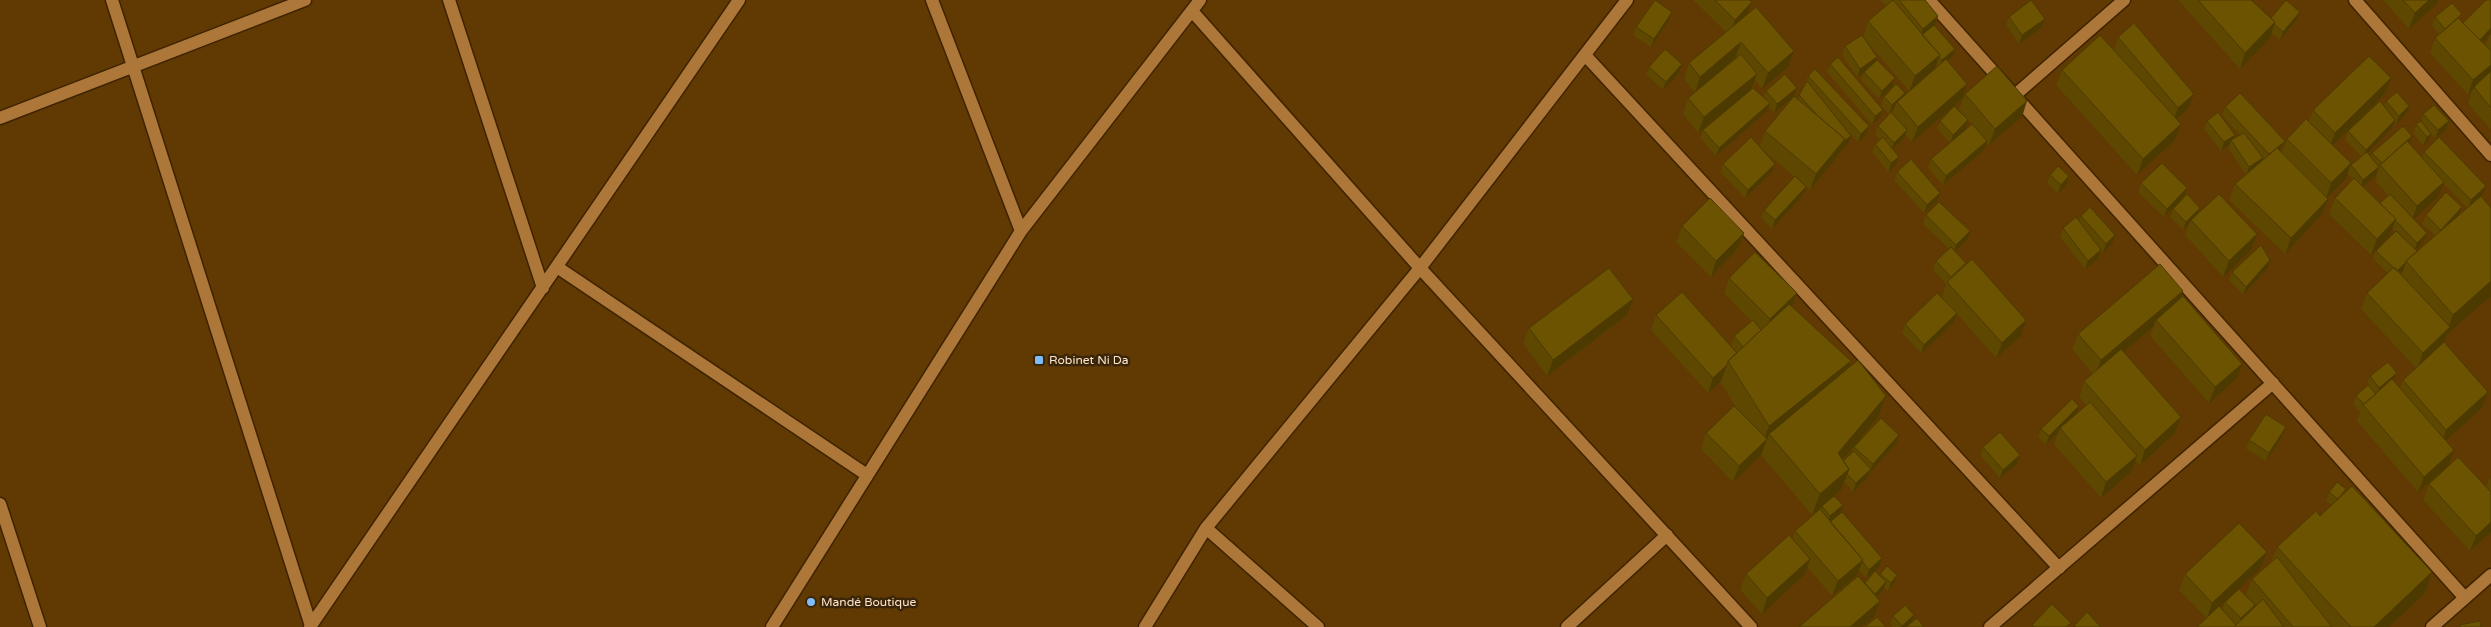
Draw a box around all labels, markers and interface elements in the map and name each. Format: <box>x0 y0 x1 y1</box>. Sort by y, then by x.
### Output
place label: Robinet Ni Da <box>1049 353 1128 367</box>
marker: Robinet Ni Da <box>1033 354 1045 366</box>
place label: Mandé Boutique <box>821 595 916 609</box>
marker: Mandé Boutique <box>805 596 817 608</box>

